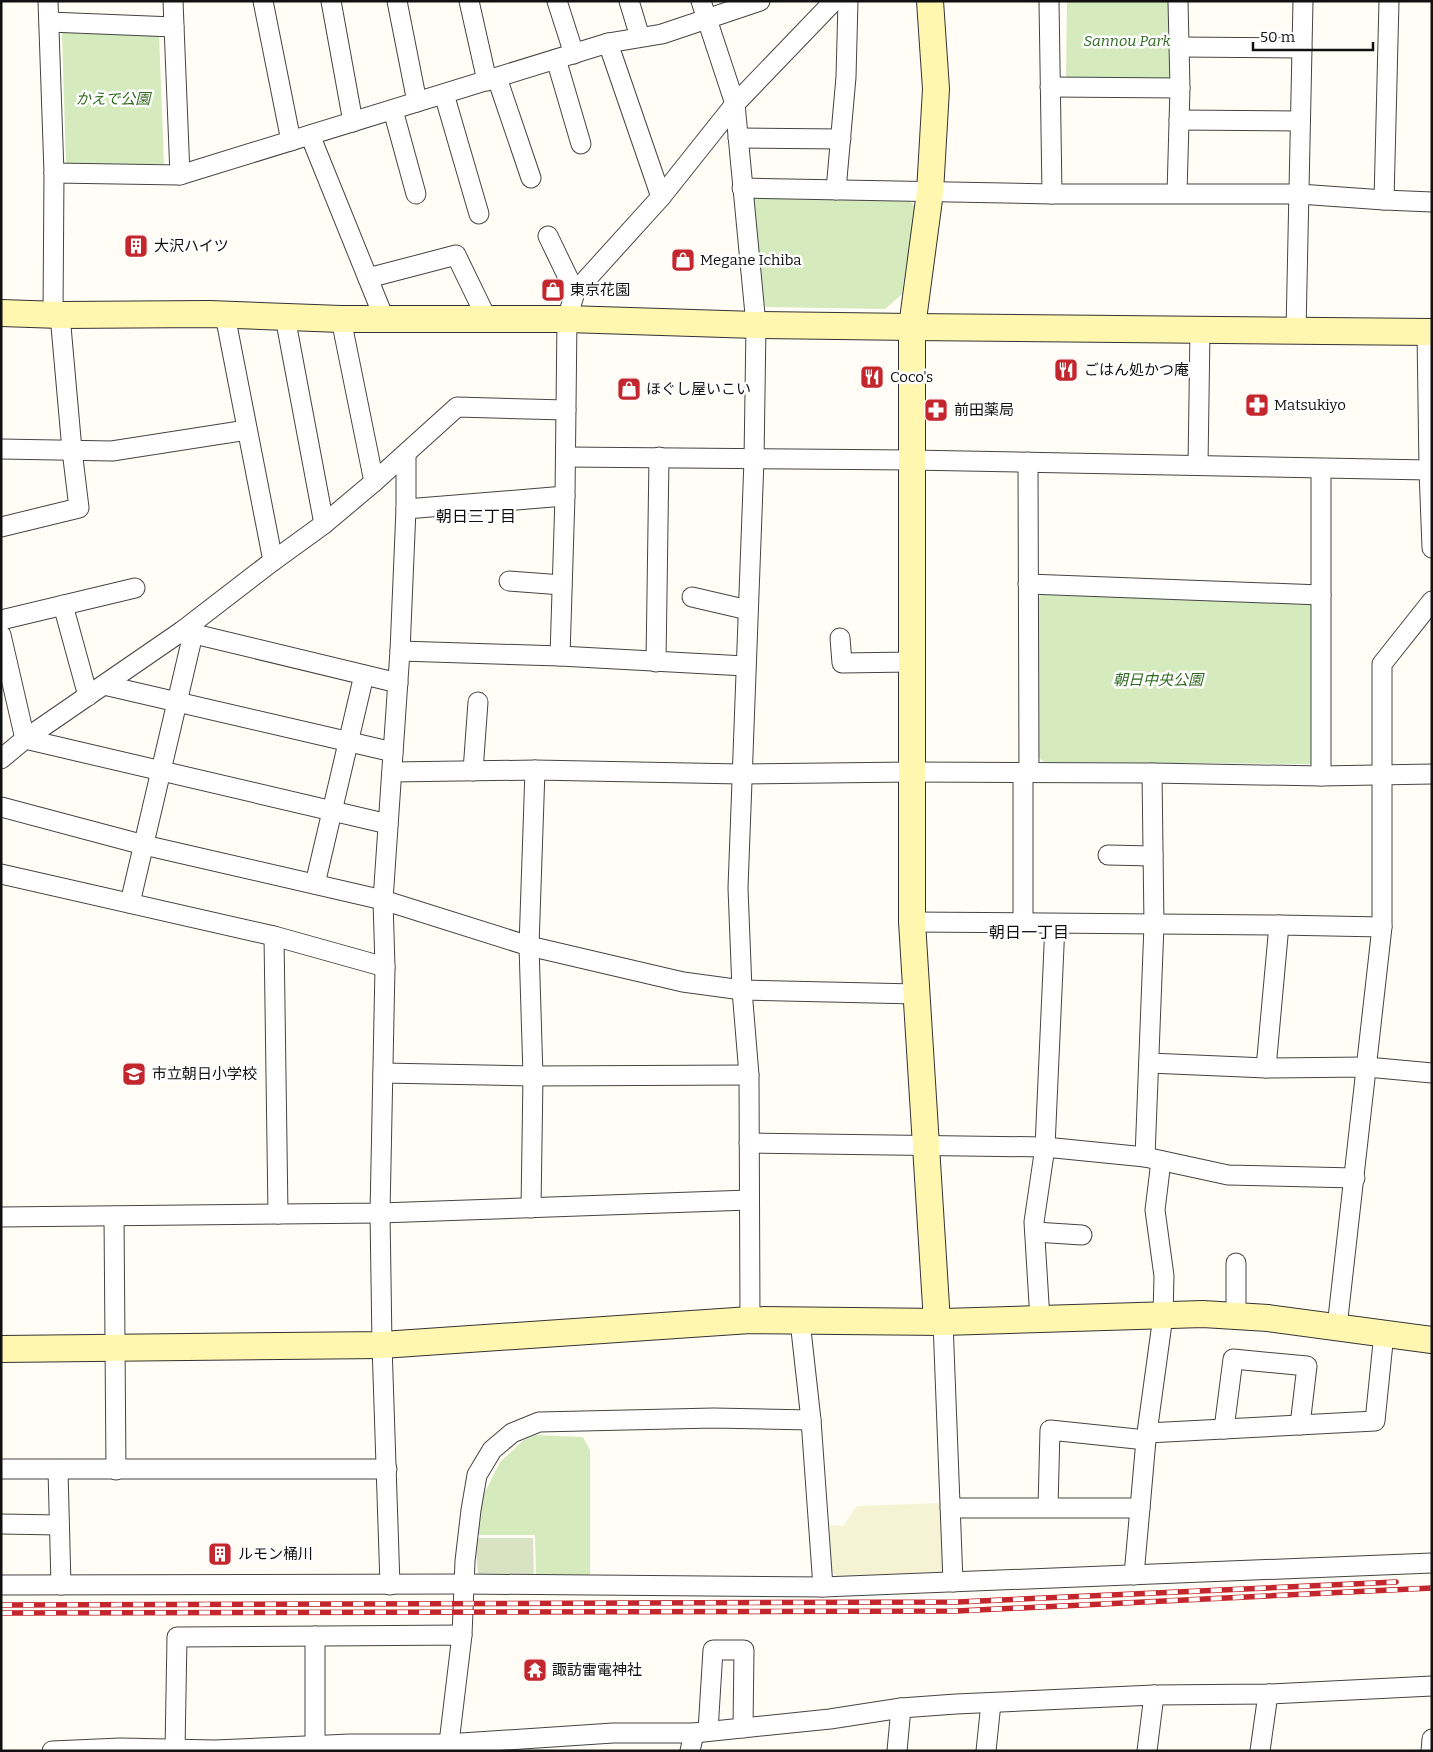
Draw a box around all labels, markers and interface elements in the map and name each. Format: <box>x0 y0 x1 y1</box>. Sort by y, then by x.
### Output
scale bar <box>1253 20 1373 52</box>
text: 50 m <box>1260 28 1296 46</box>
park label: Sannou Park <box>1083 32 1171 50</box>
park label: かえで公園 <box>76 90 152 108</box>
building icon: 大沢ハイツ <box>123 233 149 259</box>
place label: 大沢ハイツ <box>154 237 229 255</box>
shop icon: Megane Ichiba <box>670 247 696 273</box>
place label: Megane Ichiba <box>700 251 802 269</box>
shop icon: 東京花園 <box>540 277 566 303</box>
place label: 東京花園 <box>570 281 630 299</box>
restaurant icon: ごはん処かつ庵 <box>1053 357 1079 383</box>
place label: ごはん処かつ庵 <box>1084 361 1189 379</box>
restaurant icon: Coco's <box>859 364 885 390</box>
place label: Coco's <box>890 368 933 386</box>
shop icon: ほぐし屋いこい <box>616 376 642 402</box>
place label: ほぐし屋いこい <box>646 380 751 398</box>
pharmacy icon: Matsukiyo <box>1244 392 1270 418</box>
place label: Matsukiyo <box>1274 396 1346 414</box>
pharmacy icon: 前田薬局 <box>923 397 949 423</box>
place label: 前田薬局 <box>954 401 1014 419</box>
district label: 朝日三丁目 <box>436 507 516 526</box>
park label: 朝日中央公園 <box>1113 671 1205 689</box>
district label: 朝日一丁目 <box>989 923 1069 942</box>
school or university icon: 市立朝日小学校 <box>121 1061 147 1087</box>
place label: 市立朝日小学校 <box>152 1065 257 1083</box>
building icon: ルモン桶川 <box>207 1541 233 1567</box>
place label: ルモン桶川 <box>238 1545 313 1563</box>
temple icon: 諏訪雷電神社 <box>522 1657 548 1683</box>
place label: 諏訪雷電神社 <box>552 1661 642 1679</box>

